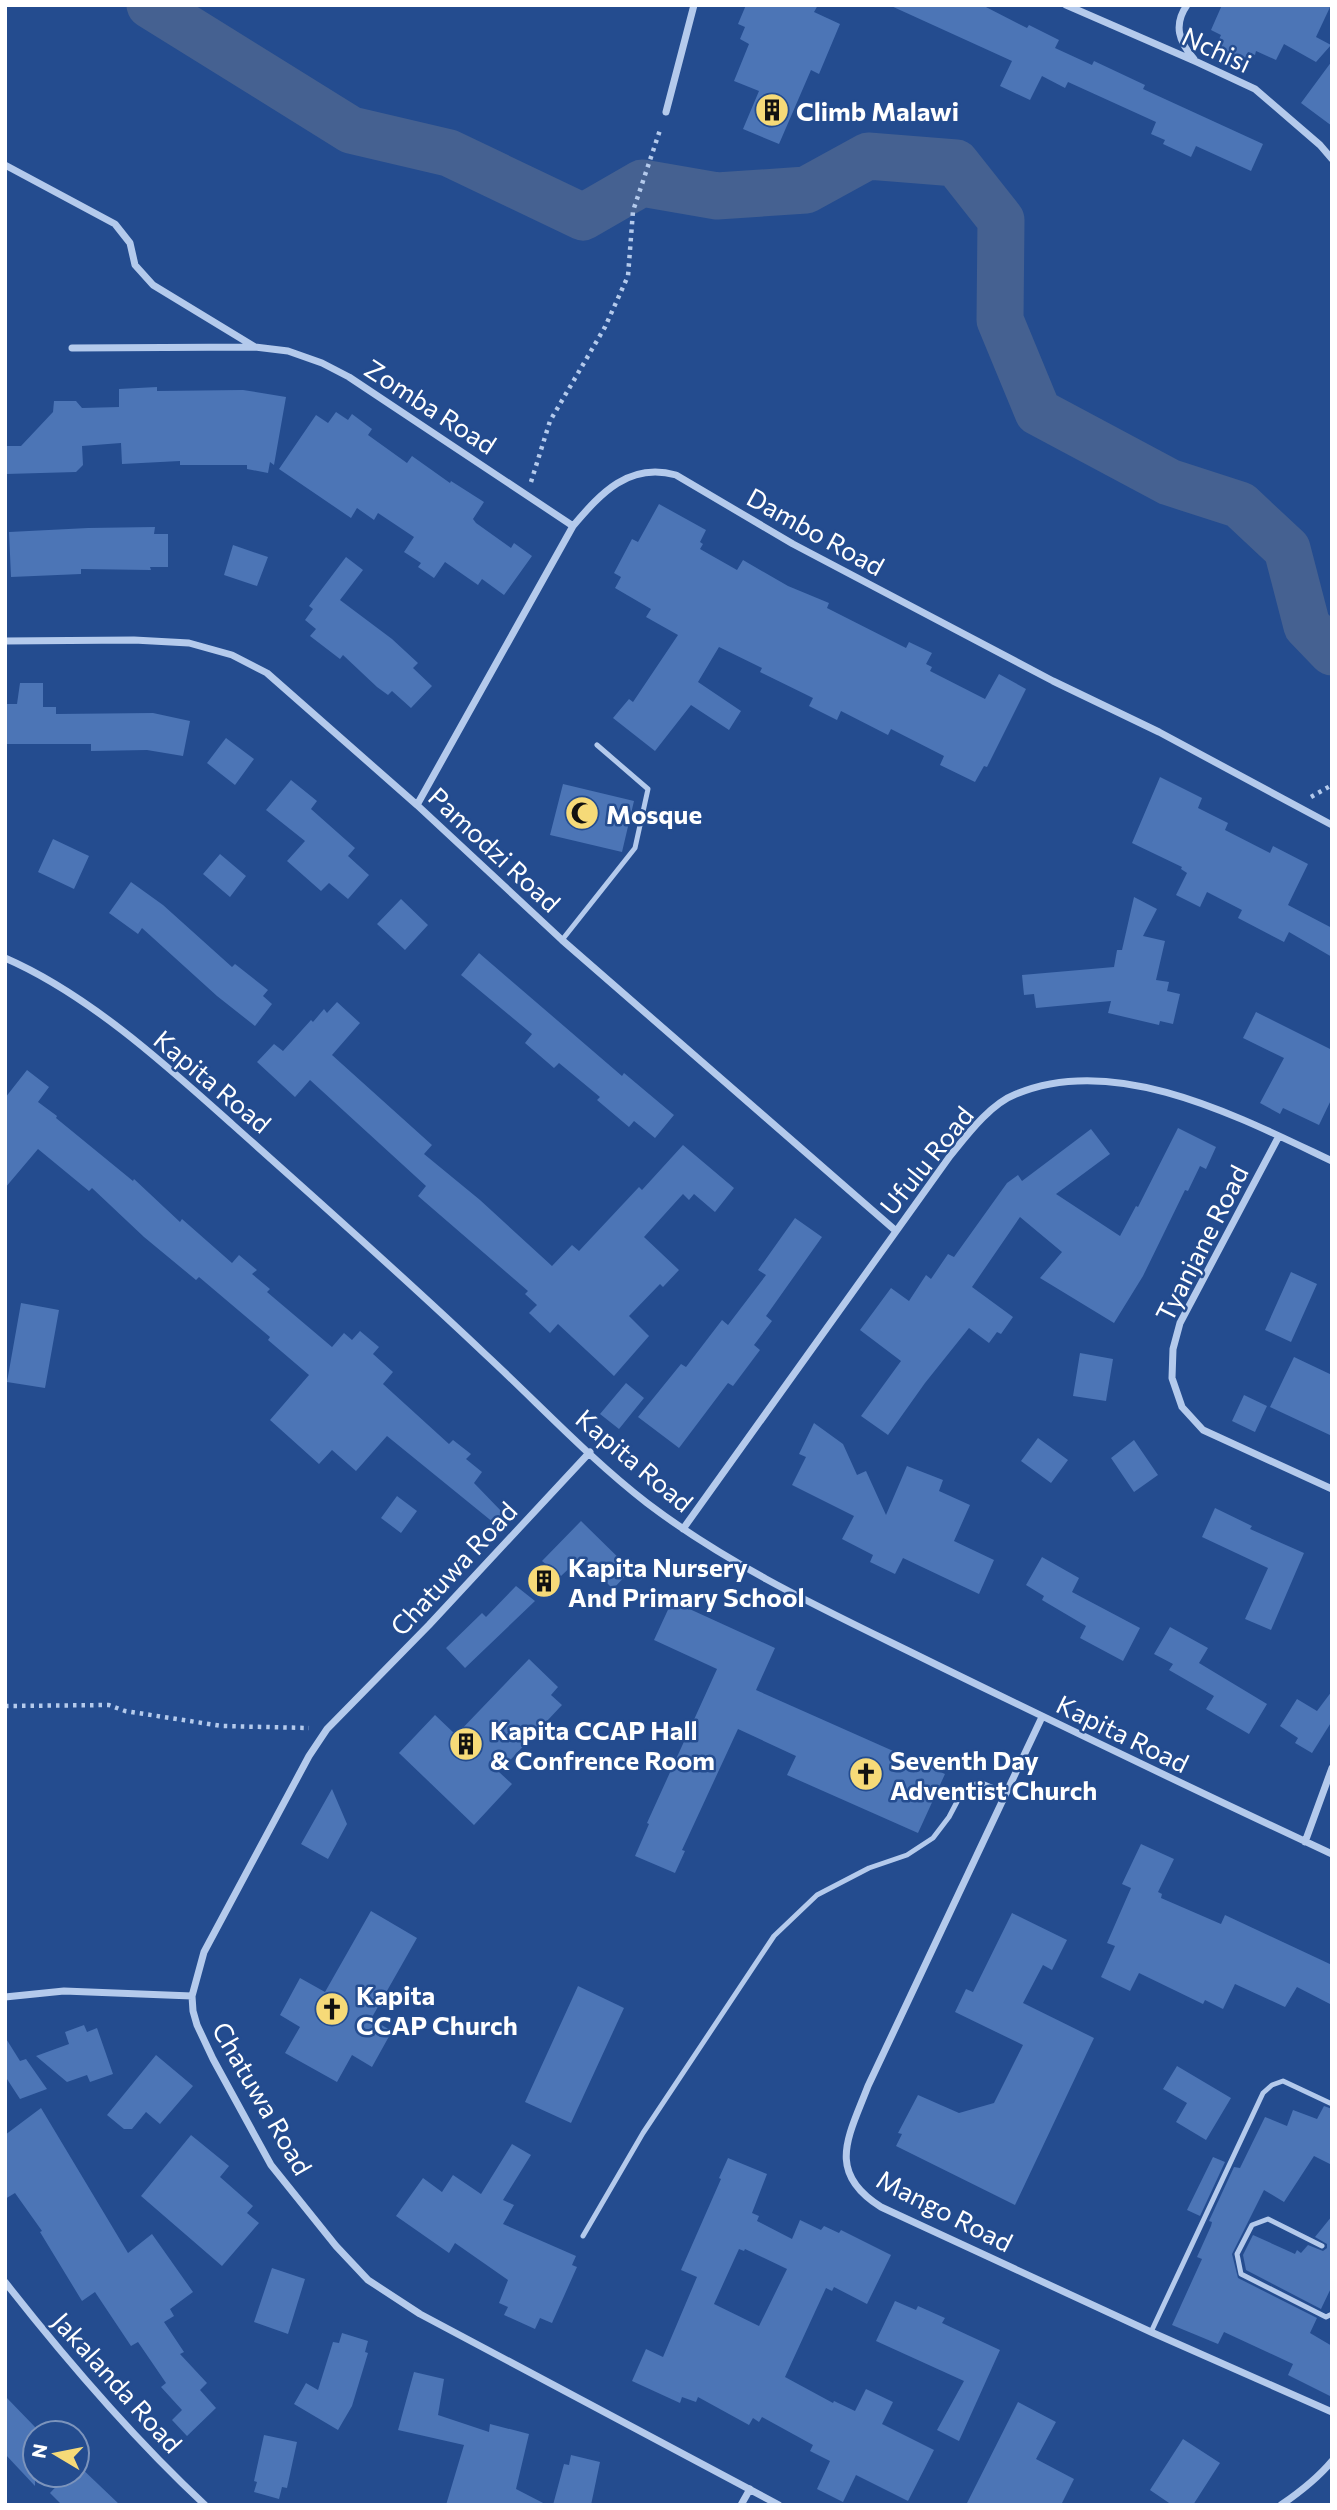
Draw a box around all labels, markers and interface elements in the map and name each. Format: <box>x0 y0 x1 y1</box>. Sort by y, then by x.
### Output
street label: Nchisi <box>1178 20 1256 78</box>
building icon: Climb Malawi <box>753 91 791 129</box>
place label: Climb Malawi <box>796 95 959 126</box>
street label: Zomba Road <box>360 352 502 460</box>
street label: Dambo Road <box>742 481 890 581</box>
street label: Pamodzi Road <box>423 780 567 918</box>
mosque icon: Mosque <box>563 794 601 832</box>
place label: Mosque <box>606 798 702 829</box>
street label: Kapita Road <box>148 1023 278 1139</box>
street label: Ufulu Road <box>873 1099 979 1221</box>
street label: Tyanjane Road <box>1148 1160 1254 1326</box>
street label: Kapita Road <box>570 1402 700 1518</box>
street label: Chatuwa Road <box>383 1495 523 1641</box>
place label: Kapita Nursery And Primary School <box>568 1551 805 1612</box>
building icon: Kapita Nursery And Primary School <box>525 1562 563 1600</box>
street label: Kapita Road <box>1052 1688 1194 1778</box>
place label: Kapita CCAP Hall & Confrence Room <box>490 1714 715 1775</box>
building icon: Kapita CCAP Hall & Confrence Room <box>447 1725 485 1763</box>
place label: Seventh Day Adventist Church <box>890 1744 1097 1805</box>
church icon: Seventh Day Adventist Church <box>847 1755 885 1793</box>
place label: Kapita CCAP Church <box>356 1979 518 2040</box>
church icon: Kapita CCAP Church <box>313 1990 351 2028</box>
street label: Chatuwa Road <box>207 2016 319 2180</box>
street label: Mango Road <box>872 2163 1018 2257</box>
street label: Jakalanda Road <box>47 2305 189 2459</box>
north arrow <box>21 2419 91 2489</box>
text: N <box>26 2442 51 2460</box>

